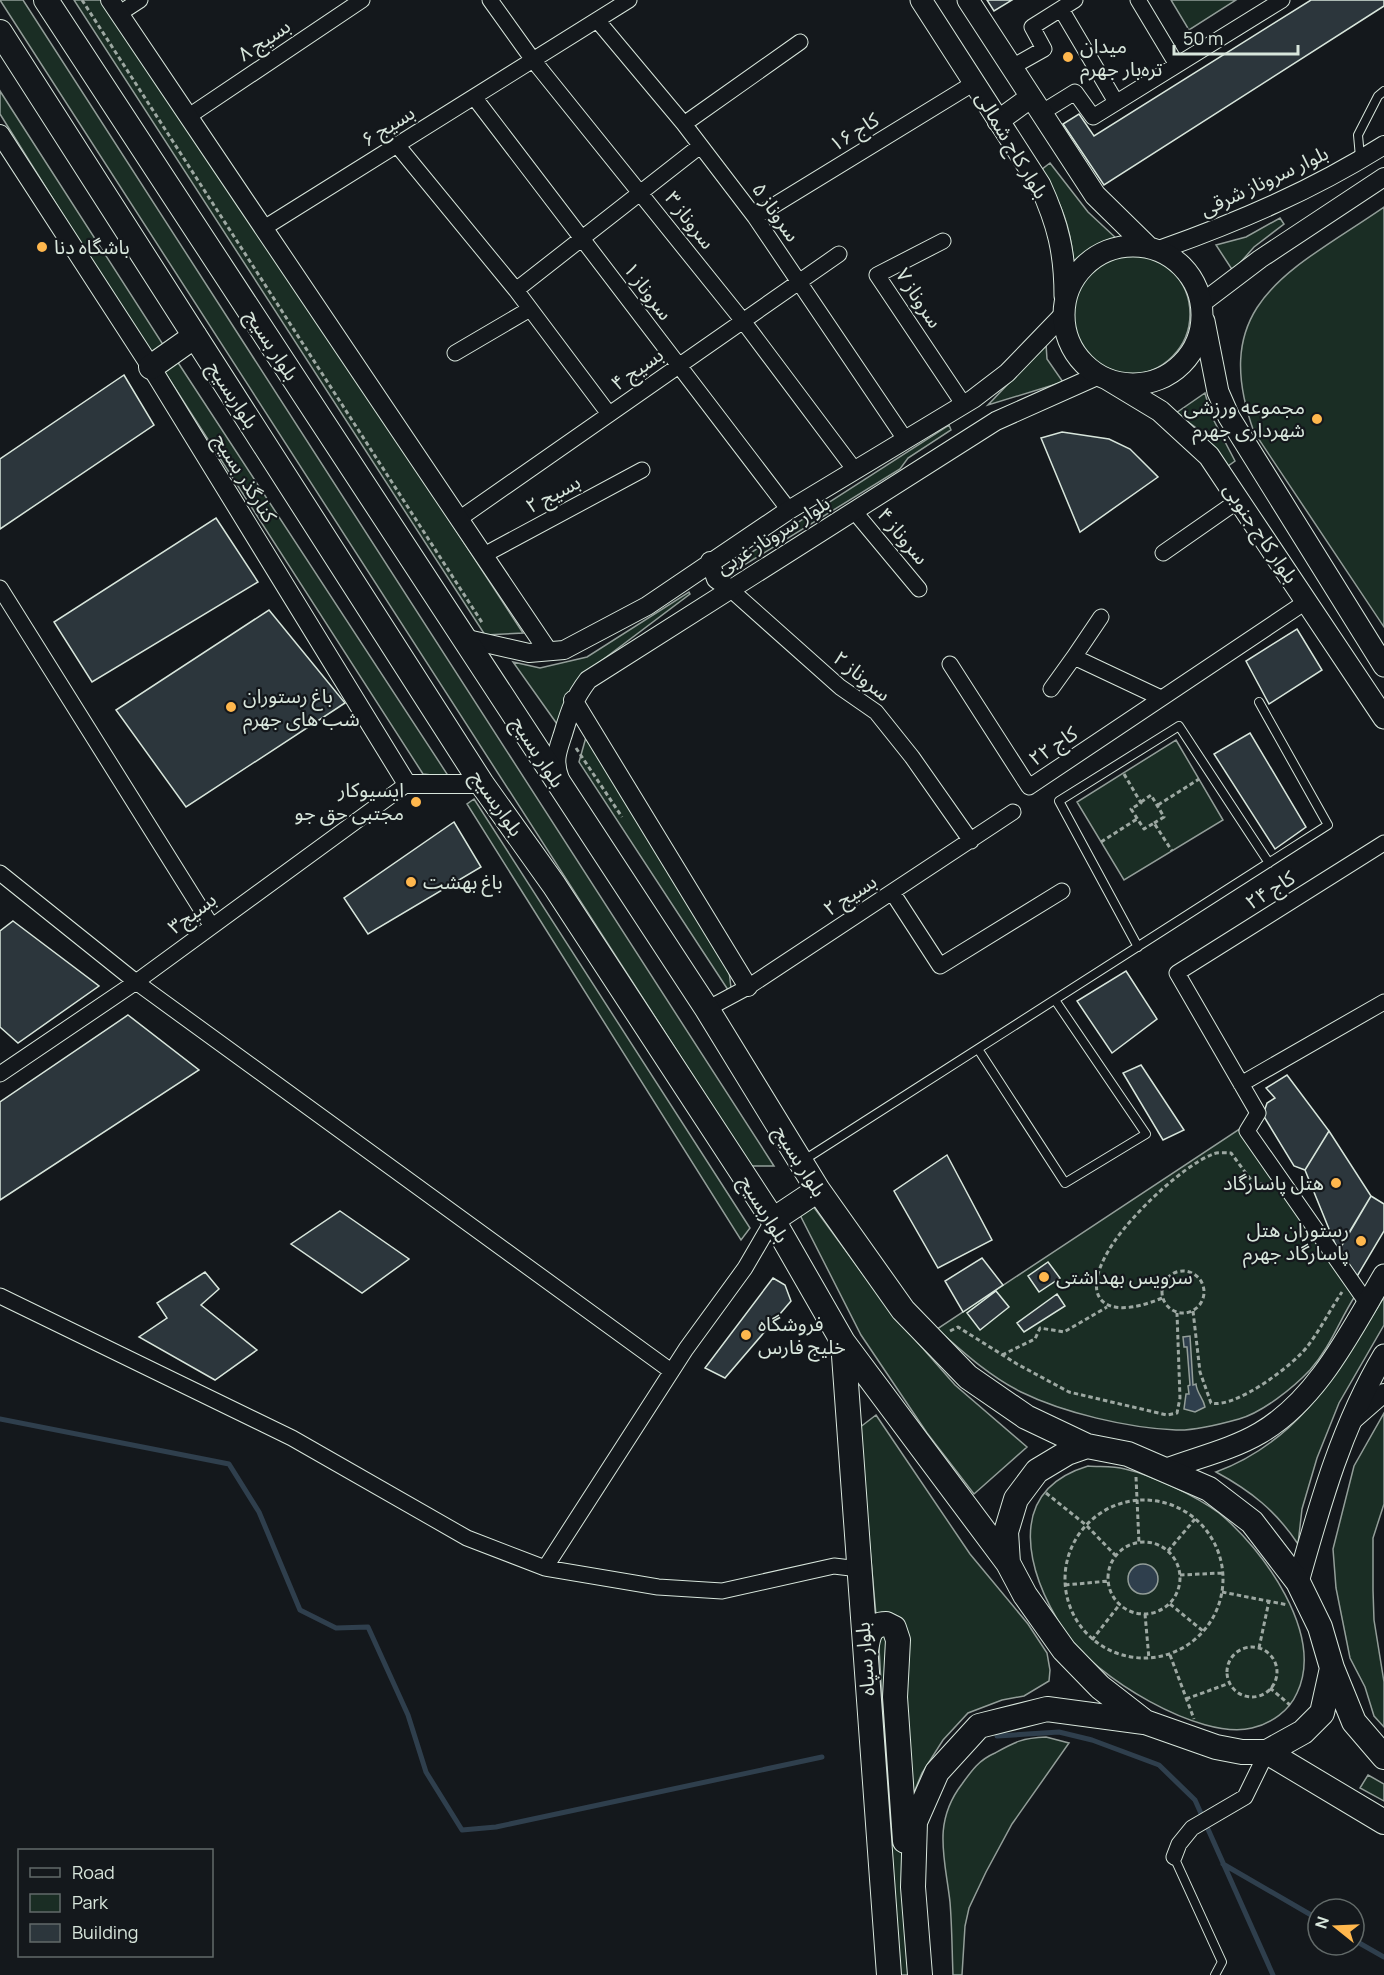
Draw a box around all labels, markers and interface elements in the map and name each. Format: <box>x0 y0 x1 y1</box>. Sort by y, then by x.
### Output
street label: بسیج ۸ <box>232 12 297 69</box>
scale bar <box>1174 18 1298 56</box>
text: 50 m <box>1183 26 1223 50</box>
place label: میدان تره‌بار جهرم <box>1080 32 1163 84</box>
marker: میدان تره‌بار جهرم <box>1061 50 1075 64</box>
street label: بلوار کاج شمالی <box>968 86 1055 204</box>
street label: بسیج ۶ <box>356 99 421 154</box>
street label: کاج ۱۶ <box>824 105 885 159</box>
street label: بلوار سروناز شرقی <box>1195 139 1332 222</box>
street label: سروناز ۵ <box>746 177 807 247</box>
street label: سروناز ۳ <box>659 185 722 254</box>
place label: باشگاه دنا <box>54 233 130 260</box>
marker: باشگاه دنا <box>35 240 49 254</box>
street label: سروناز ۱ <box>618 256 679 325</box>
street label: سروناز ۷ <box>890 262 949 333</box>
street label: بلوار بسیج <box>238 304 305 387</box>
street label: بسیج ۴ <box>605 341 669 398</box>
street label: بلواربسیج <box>200 356 265 435</box>
place label: مجموعه ورزشی شهرداری جهرم <box>1184 393 1305 445</box>
marker: مجموعه ورزشی شهرداری جهرم <box>1310 412 1324 426</box>
street label: کنارگذر بسیج <box>206 428 284 529</box>
street label: بسیج ۲ <box>521 468 586 521</box>
street label: بلوار کاج جنوبی <box>1216 477 1305 589</box>
street label: بلوار سروناز غربی <box>711 489 835 580</box>
street label: سروناز ۴ <box>872 502 935 570</box>
street label: سروناز ۲ <box>828 644 897 707</box>
place label: باغ رستوران شب های جهرم <box>243 682 360 734</box>
marker: باغ رستوران شب های جهرم <box>224 700 238 714</box>
street label: بلوار بسیج <box>504 711 571 794</box>
street label: کاج ۲۲ <box>1023 719 1084 773</box>
street label: بلواربسیج <box>463 764 530 842</box>
place label: ایسیوکار مجتبی حق جو <box>295 776 404 826</box>
marker: ایسیوکار مجتبی حق جو <box>409 795 423 809</box>
street label: کاج ۲۴ <box>1240 863 1301 917</box>
street label: بسیج ۲ <box>818 867 883 923</box>
place label: باغ بهشت <box>423 868 503 897</box>
marker: باغ بهشت <box>404 875 418 889</box>
street label: بسیج۳ <box>162 885 223 941</box>
street label: بلوار بسیج <box>766 1120 833 1203</box>
place label: هتل پاسارگاد <box>1223 1169 1324 1196</box>
street label: بلواربسیج <box>731 1170 796 1249</box>
marker: هتل پاسارگاد <box>1329 1176 1343 1190</box>
place label: رستوران هتل پاسارگاد جهرم <box>1243 1216 1349 1268</box>
marker: رستوران هتل پاسارگاد جهرم <box>1354 1234 1368 1248</box>
place label: سرویس بهداشتی <box>1056 1263 1193 1290</box>
marker: سرویس بهداشتی <box>1037 1270 1051 1284</box>
place label: فروشگاه خلیج فارس <box>758 1310 846 1362</box>
marker: فروشگاه خلیج فارس <box>739 1328 753 1342</box>
street label: بلوار سپاه <box>848 1621 881 1697</box>
legend <box>18 1849 213 1957</box>
text: Road <box>72 1860 115 1884</box>
text: Park <box>72 1890 109 1914</box>
north arrow <box>1306 1897 1366 1957</box>
text: N <box>1309 1913 1334 1931</box>
text: Building <box>72 1920 138 1944</box>

